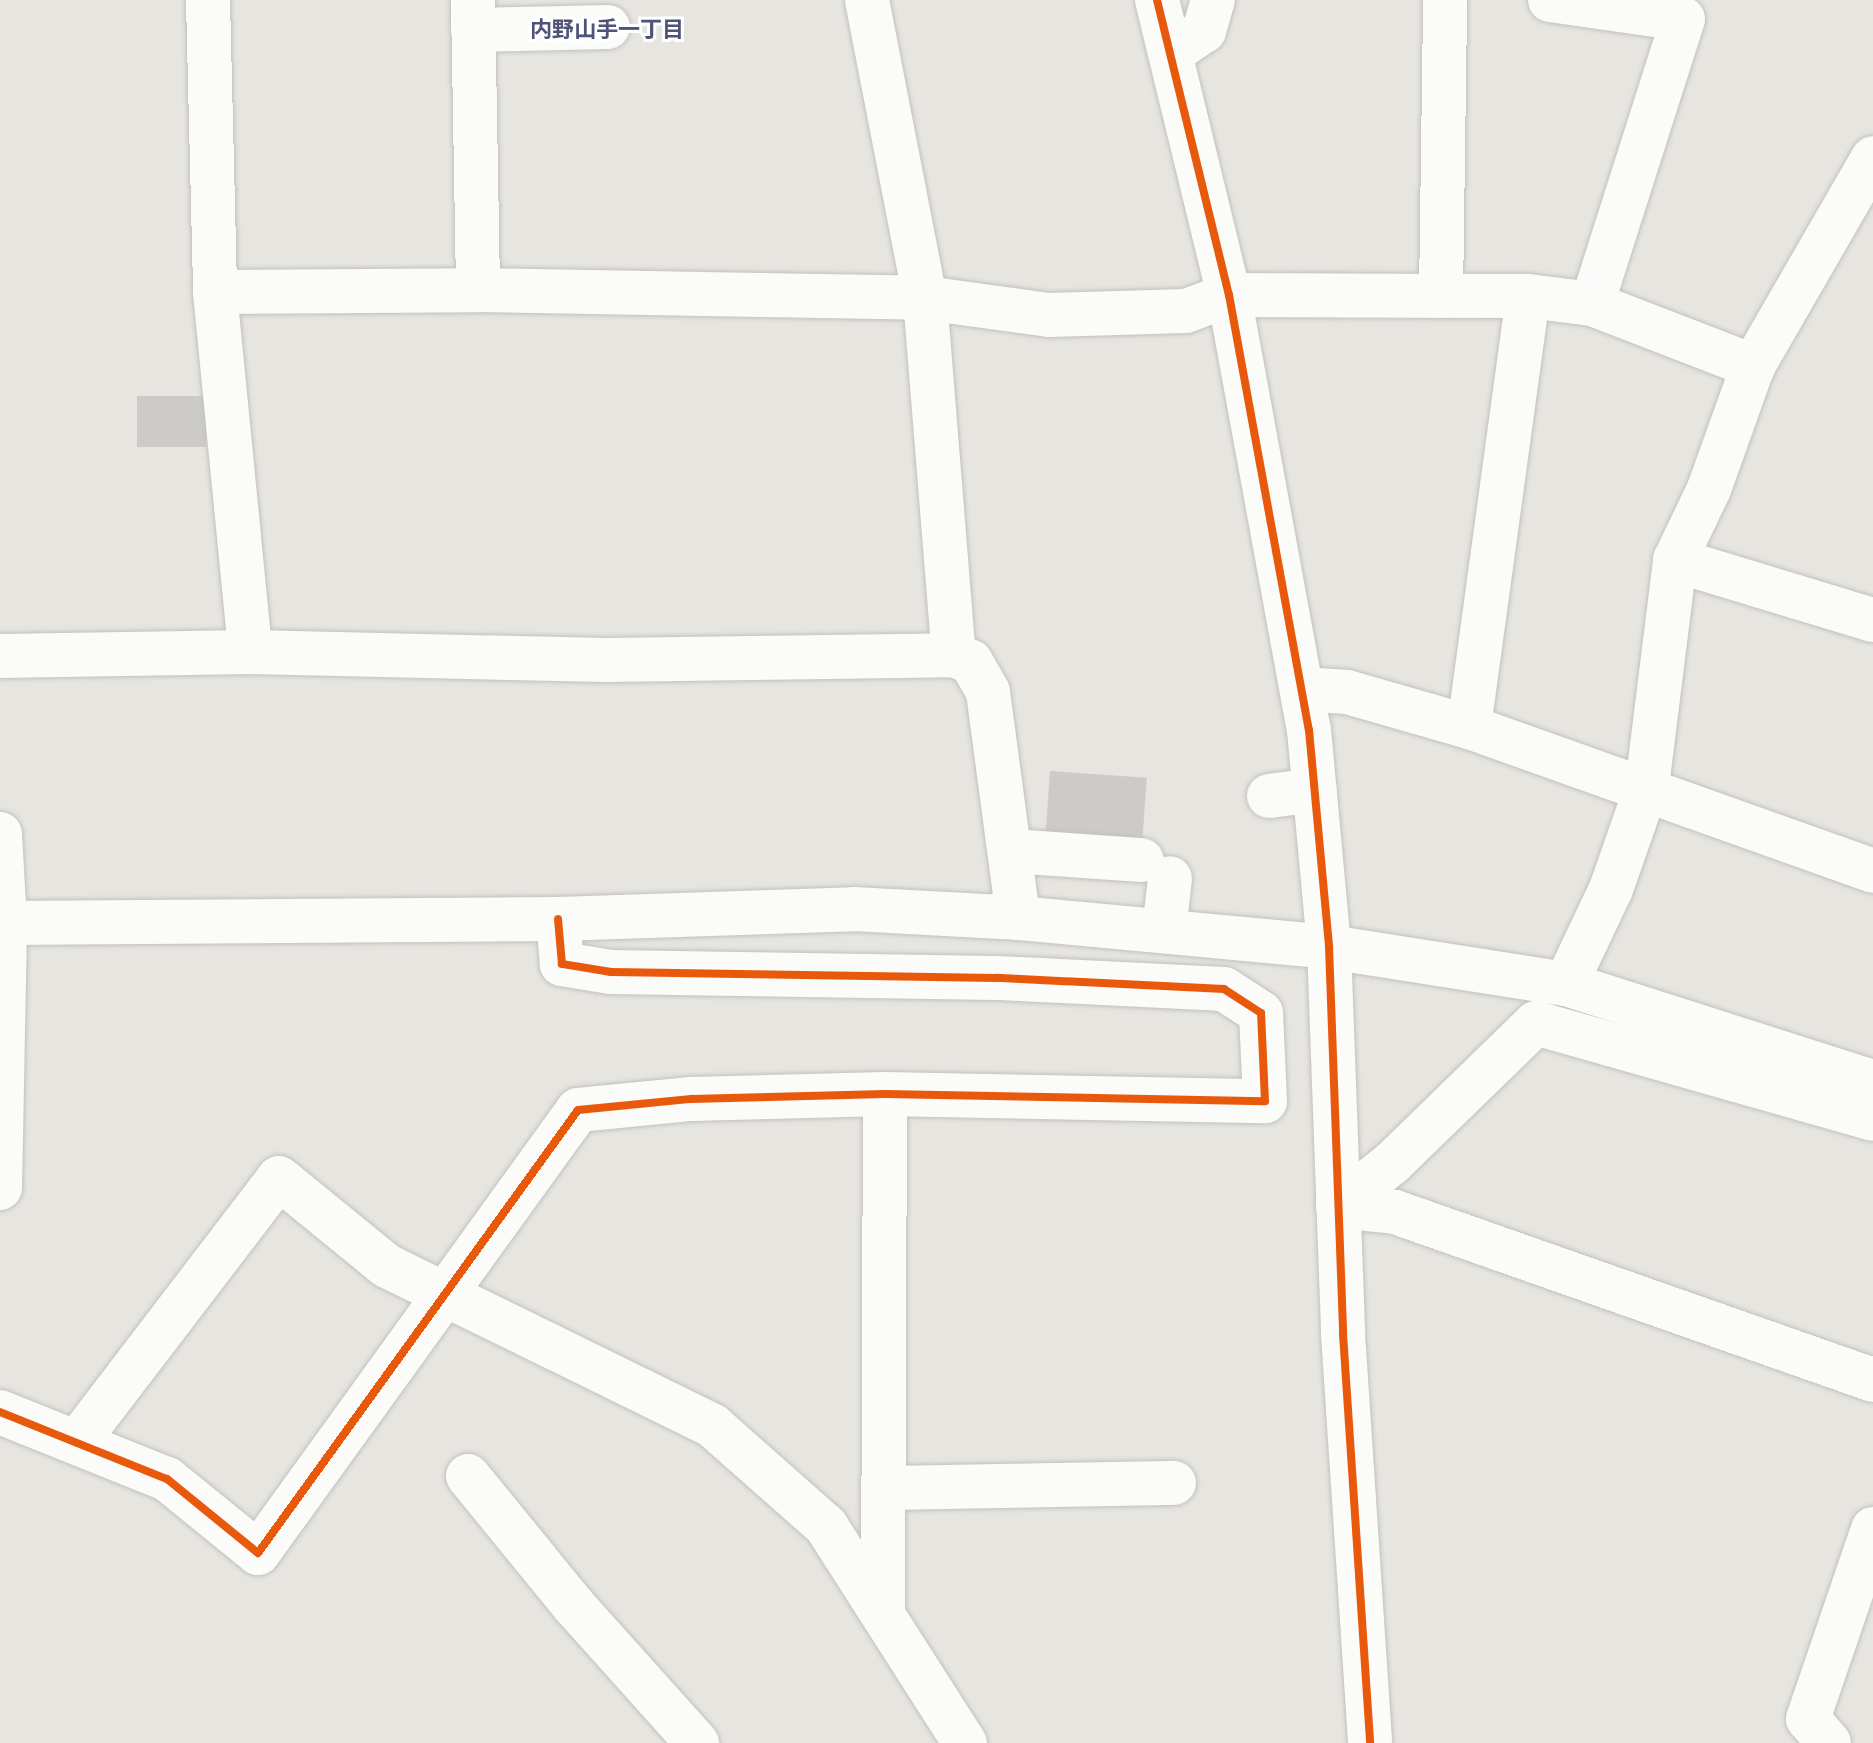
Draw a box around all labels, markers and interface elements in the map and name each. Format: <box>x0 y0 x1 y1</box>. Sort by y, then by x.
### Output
district label: 内野山手一丁目 <box>530 17 684 43</box>

